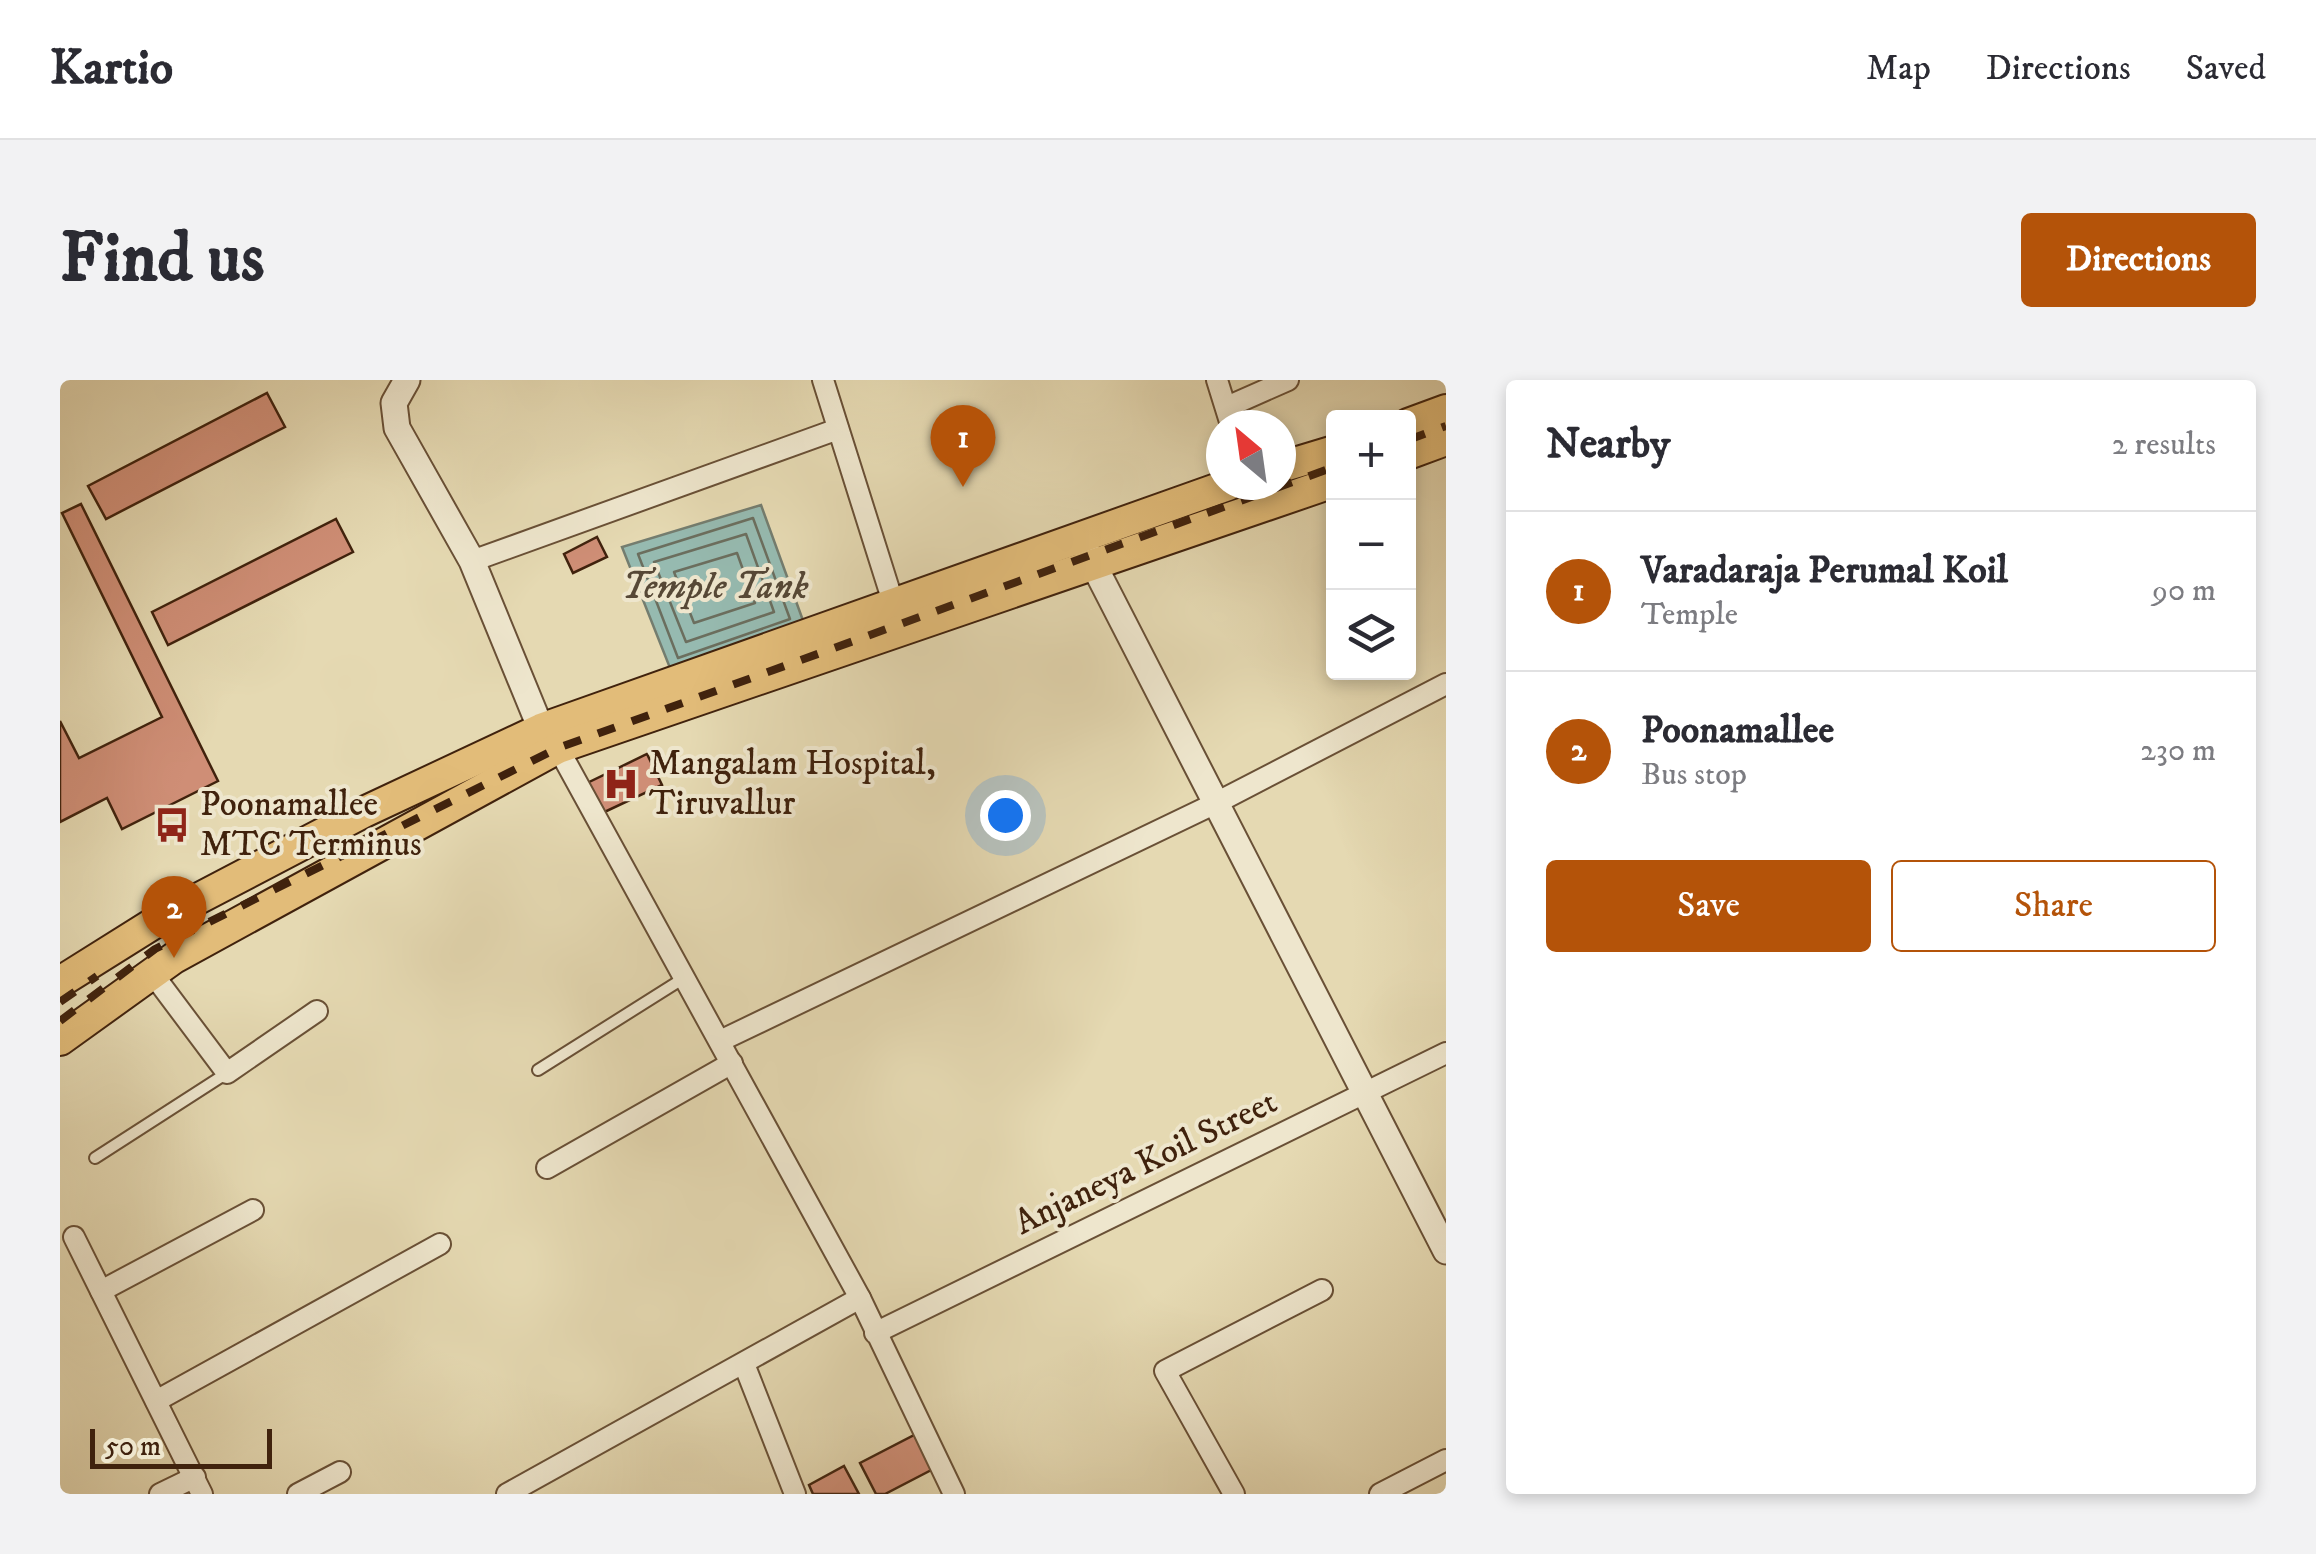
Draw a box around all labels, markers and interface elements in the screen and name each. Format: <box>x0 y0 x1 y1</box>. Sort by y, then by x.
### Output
text: Kartio <box>50 39 173 99</box>
text: Map <box>1866 47 1931 91</box>
text: Directions <box>1986 47 2131 91</box>
text: Saved <box>2186 47 2266 91</box>
button: Directions <box>2021 213 2256 307</box>
text: Find us <box>60 216 264 304</box>
pin: 1 <box>930 404 996 487</box>
north arrow <box>1206 410 1296 500</box>
map controls <box>1326 410 1416 680</box>
button: + <box>1326 410 1416 500</box>
text: Nearby <box>1546 419 1670 471</box>
text: 2 results <box>2112 425 2216 465</box>
button: − <box>1326 500 1416 590</box>
text: Varadaraja Perumal Koil <box>1641 547 2008 595</box>
water label: Temple Tank <box>621 563 809 611</box>
text: 1 <box>1573 571 1584 611</box>
text: 90 m <box>2152 571 2216 611</box>
button: layers <box>1326 590 1416 680</box>
text: Temple <box>1641 595 1738 635</box>
text: Poonamallee <box>1641 707 1834 755</box>
text: 2 <box>1571 731 1586 771</box>
text: 230 m <box>2140 731 2216 771</box>
place label: Mangalam Hospital, Tiruvallur <box>649 742 936 826</box>
text: Bus stop <box>1641 755 1747 795</box>
hospital icon: Mangalam Hospital, Tiruvallur <box>602 765 640 803</box>
place label: Poonamallee MTC Terminus <box>200 783 422 867</box>
your location <box>980 790 1031 841</box>
bus stop icon: Poonamallee MTC Terminus <box>153 806 191 844</box>
button: Save <box>1546 860 1871 952</box>
button: Share <box>1891 860 2216 952</box>
pin: 2 <box>142 876 206 958</box>
street label: Anjaneya Koil Street <box>1008 1080 1284 1246</box>
scale bar <box>90 1424 272 1468</box>
text: 50 m <box>105 1429 161 1464</box>

